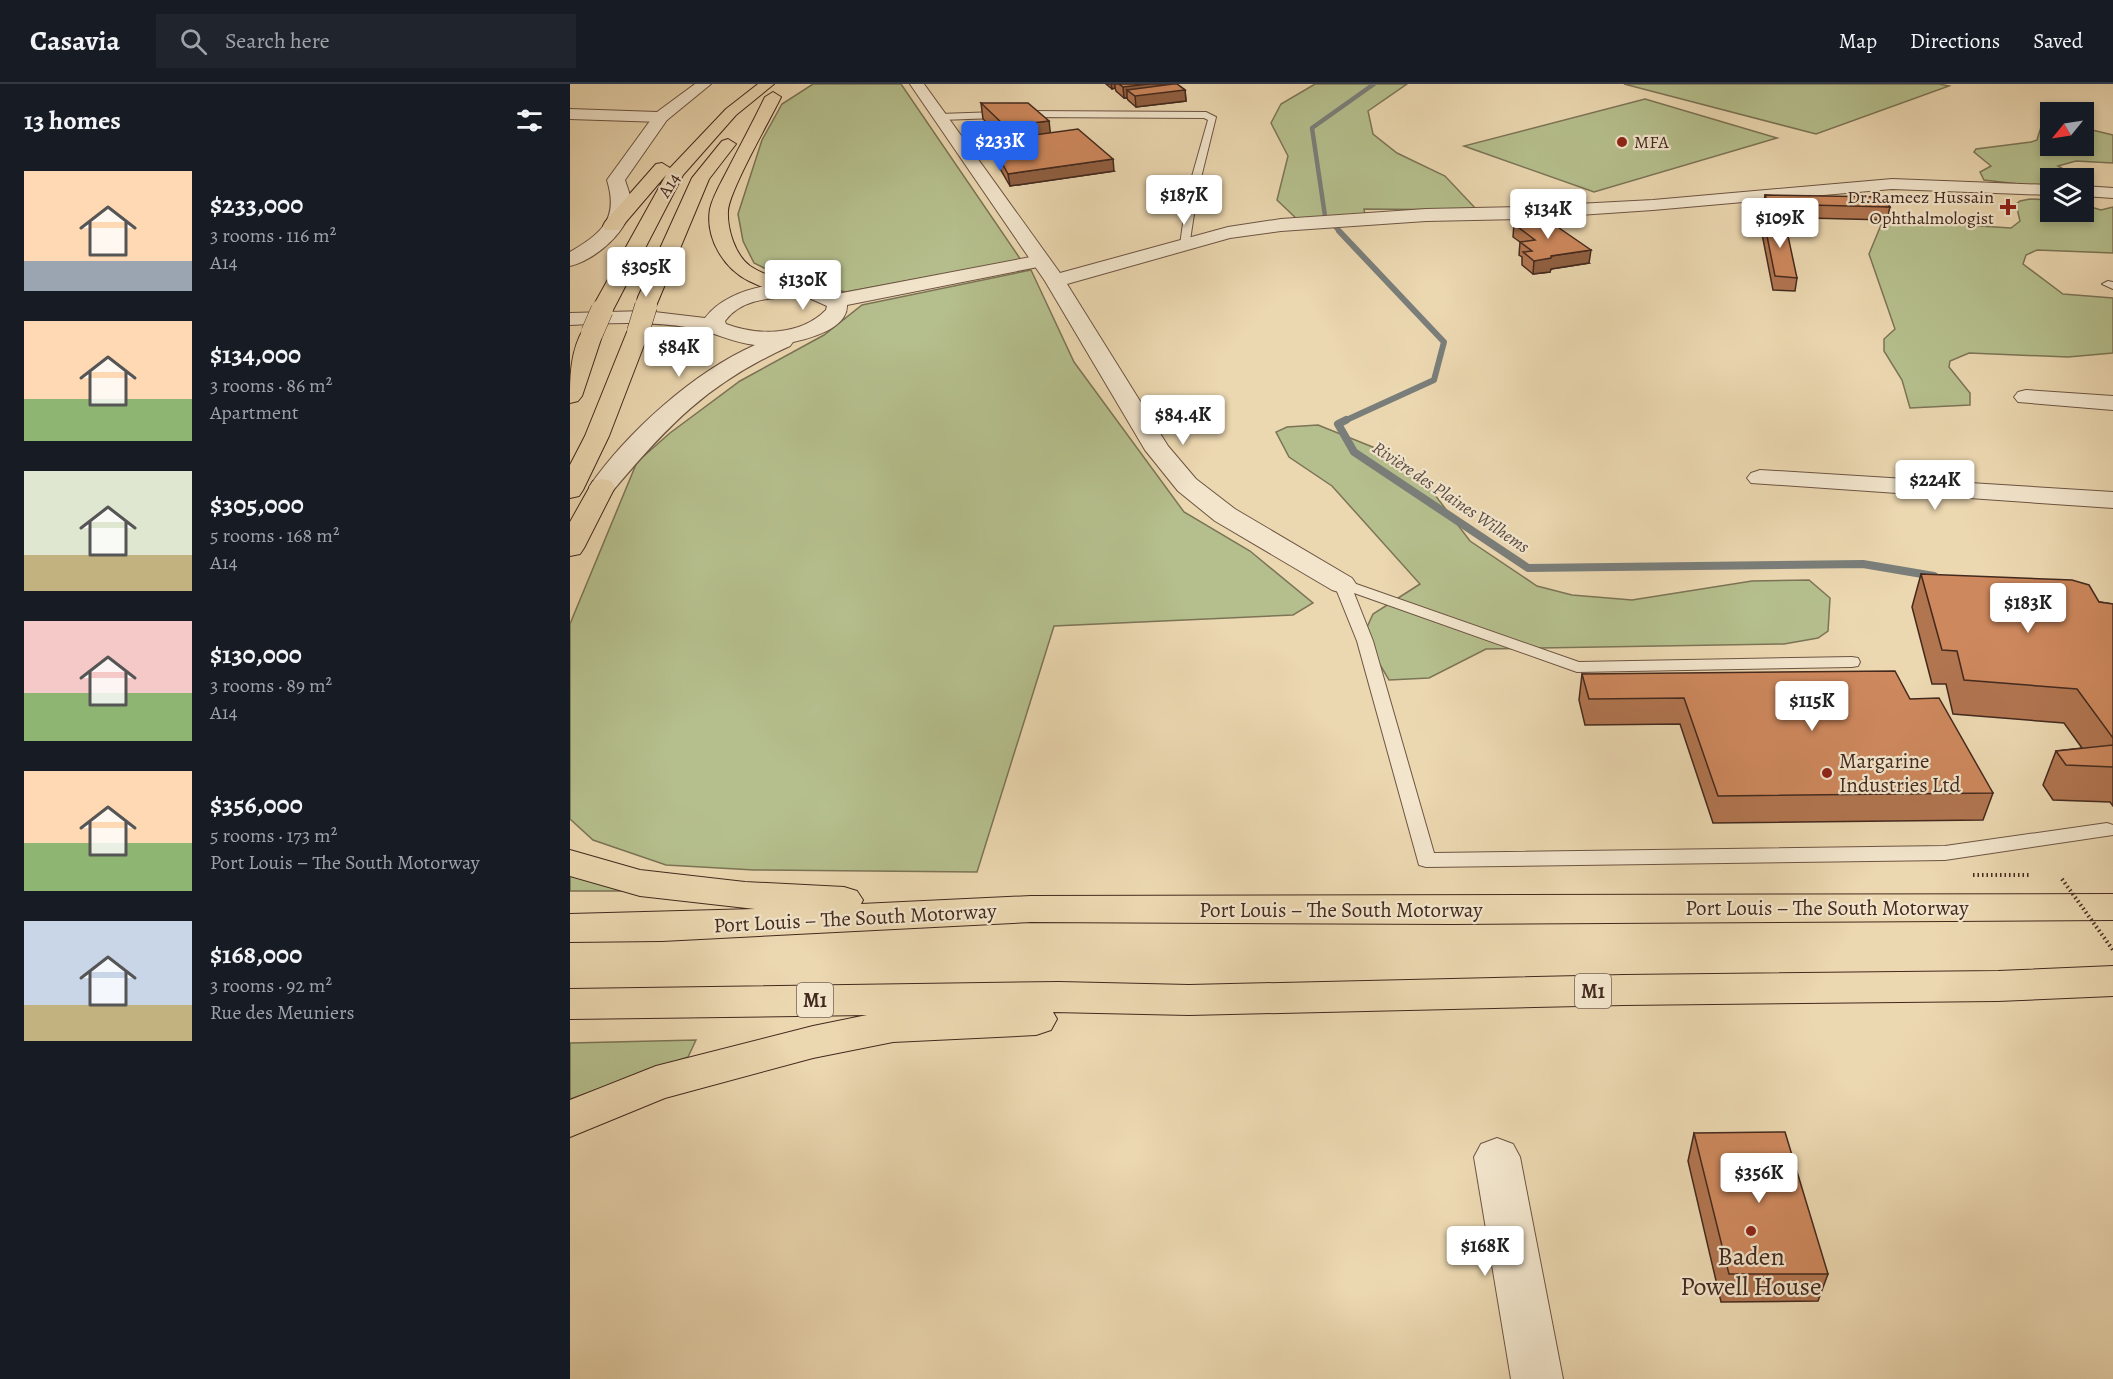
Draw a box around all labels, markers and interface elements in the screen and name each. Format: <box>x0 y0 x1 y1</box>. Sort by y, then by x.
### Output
search box <box>156 14 576 68</box>
text: Casavia <box>30 22 120 60</box>
icon: search <box>177 25 210 58</box>
text: Search here <box>225 26 330 56</box>
text: Map <box>1839 27 1877 55</box>
text: Directions <box>1910 27 2000 55</box>
text: Saved <box>2033 27 2083 55</box>
north arrow <box>2040 102 2094 156</box>
map controls <box>2040 102 2094 222</box>
text: 13 homes <box>24 103 121 138</box>
icon: filters <box>513 104 546 137</box>
pin: $233K <box>958 121 1042 172</box>
text: $233K <box>975 127 1025 154</box>
place label: MFA <box>1634 130 1669 154</box>
marker: MFA <box>1615 135 1629 149</box>
street label: A14 <box>652 168 686 203</box>
button: layers <box>2040 168 2094 222</box>
pin: $187K <box>1142 175 1226 226</box>
text: $187K <box>1160 181 1208 208</box>
place label: Dr.Rameez Hussain Ophthalmologist <box>1847 185 1994 230</box>
text: $233,000 <box>210 187 303 222</box>
pin: $134K <box>1506 189 1590 240</box>
icon: home <box>72 195 144 267</box>
text: $134K <box>1524 195 1572 222</box>
pin: $109K <box>1738 198 1822 249</box>
marker: Dr.Rameez Hussain Ophthalmologist <box>1999 198 2017 216</box>
text: $109K <box>1756 204 1804 231</box>
text: 3 rooms · 116 m² <box>210 222 336 249</box>
pin: $305K <box>604 247 688 298</box>
text: A14 <box>210 249 238 276</box>
text: $305K <box>621 253 671 280</box>
pin: $130K <box>761 260 845 311</box>
text: $130K <box>779 266 827 293</box>
pin: $84K <box>643 327 715 378</box>
text: $84K <box>658 333 700 360</box>
text: $134,000 <box>210 337 301 372</box>
icon: home <box>72 345 144 417</box>
text: 3 rooms · 86 m² <box>210 372 332 399</box>
pin: $84.4K <box>1134 395 1232 446</box>
text: Apartment <box>210 399 299 426</box>
text: $84.4K <box>1155 401 1211 428</box>
water label: Rivière des Plaines Wilhems <box>1368 436 1534 558</box>
pin: $224K <box>1893 460 1977 511</box>
text: $224K <box>1909 466 1961 493</box>
text: $305,000 <box>210 487 304 522</box>
icon: home <box>72 495 144 567</box>
text: 5 rooms · 168 m² <box>210 522 339 549</box>
text: A14 <box>210 549 238 576</box>
pin: $183K <box>1986 583 2070 634</box>
text: $183K <box>2004 589 2052 616</box>
text: $130,000 <box>210 637 302 672</box>
icon: home <box>72 645 144 717</box>
text: 3 rooms · 89 m² <box>210 672 332 699</box>
pin: $115K <box>1770 681 1854 732</box>
text: $115K <box>1789 687 1835 714</box>
text: A14 <box>210 699 238 726</box>
place label: Margarine Industries Ltd <box>1839 747 1961 799</box>
marker: Margarine Industries Ltd <box>1820 766 1834 780</box>
text: $356,000 <box>210 787 303 822</box>
icon: home <box>72 795 144 867</box>
text: 5 rooms · 173 m² <box>210 822 337 849</box>
text: Port Louis – The South Motorway <box>210 849 480 876</box>
street label: Port Louis – The South Motorway <box>1685 894 1969 922</box>
street label: Port Louis – The South Motorway <box>1199 896 1483 924</box>
street label: Port Louis – The South Motorway <box>713 897 998 939</box>
text: $168,000 <box>210 937 302 972</box>
icon: home <box>72 945 144 1017</box>
text: 3 rooms · 92 m² <box>210 972 332 999</box>
road number: M1 <box>1575 974 1611 1008</box>
road number: M1 <box>797 983 833 1017</box>
text: Rue des Meuniers <box>210 999 355 1026</box>
pin: $356K <box>1717 1153 1801 1204</box>
text: $356K <box>1735 1159 1783 1186</box>
marker: Baden Powell House <box>1744 1224 1758 1238</box>
pin: $168K <box>1443 1226 1527 1277</box>
text: $168K <box>1461 1232 1509 1259</box>
place label: Baden Powell House <box>1680 1239 1822 1304</box>

